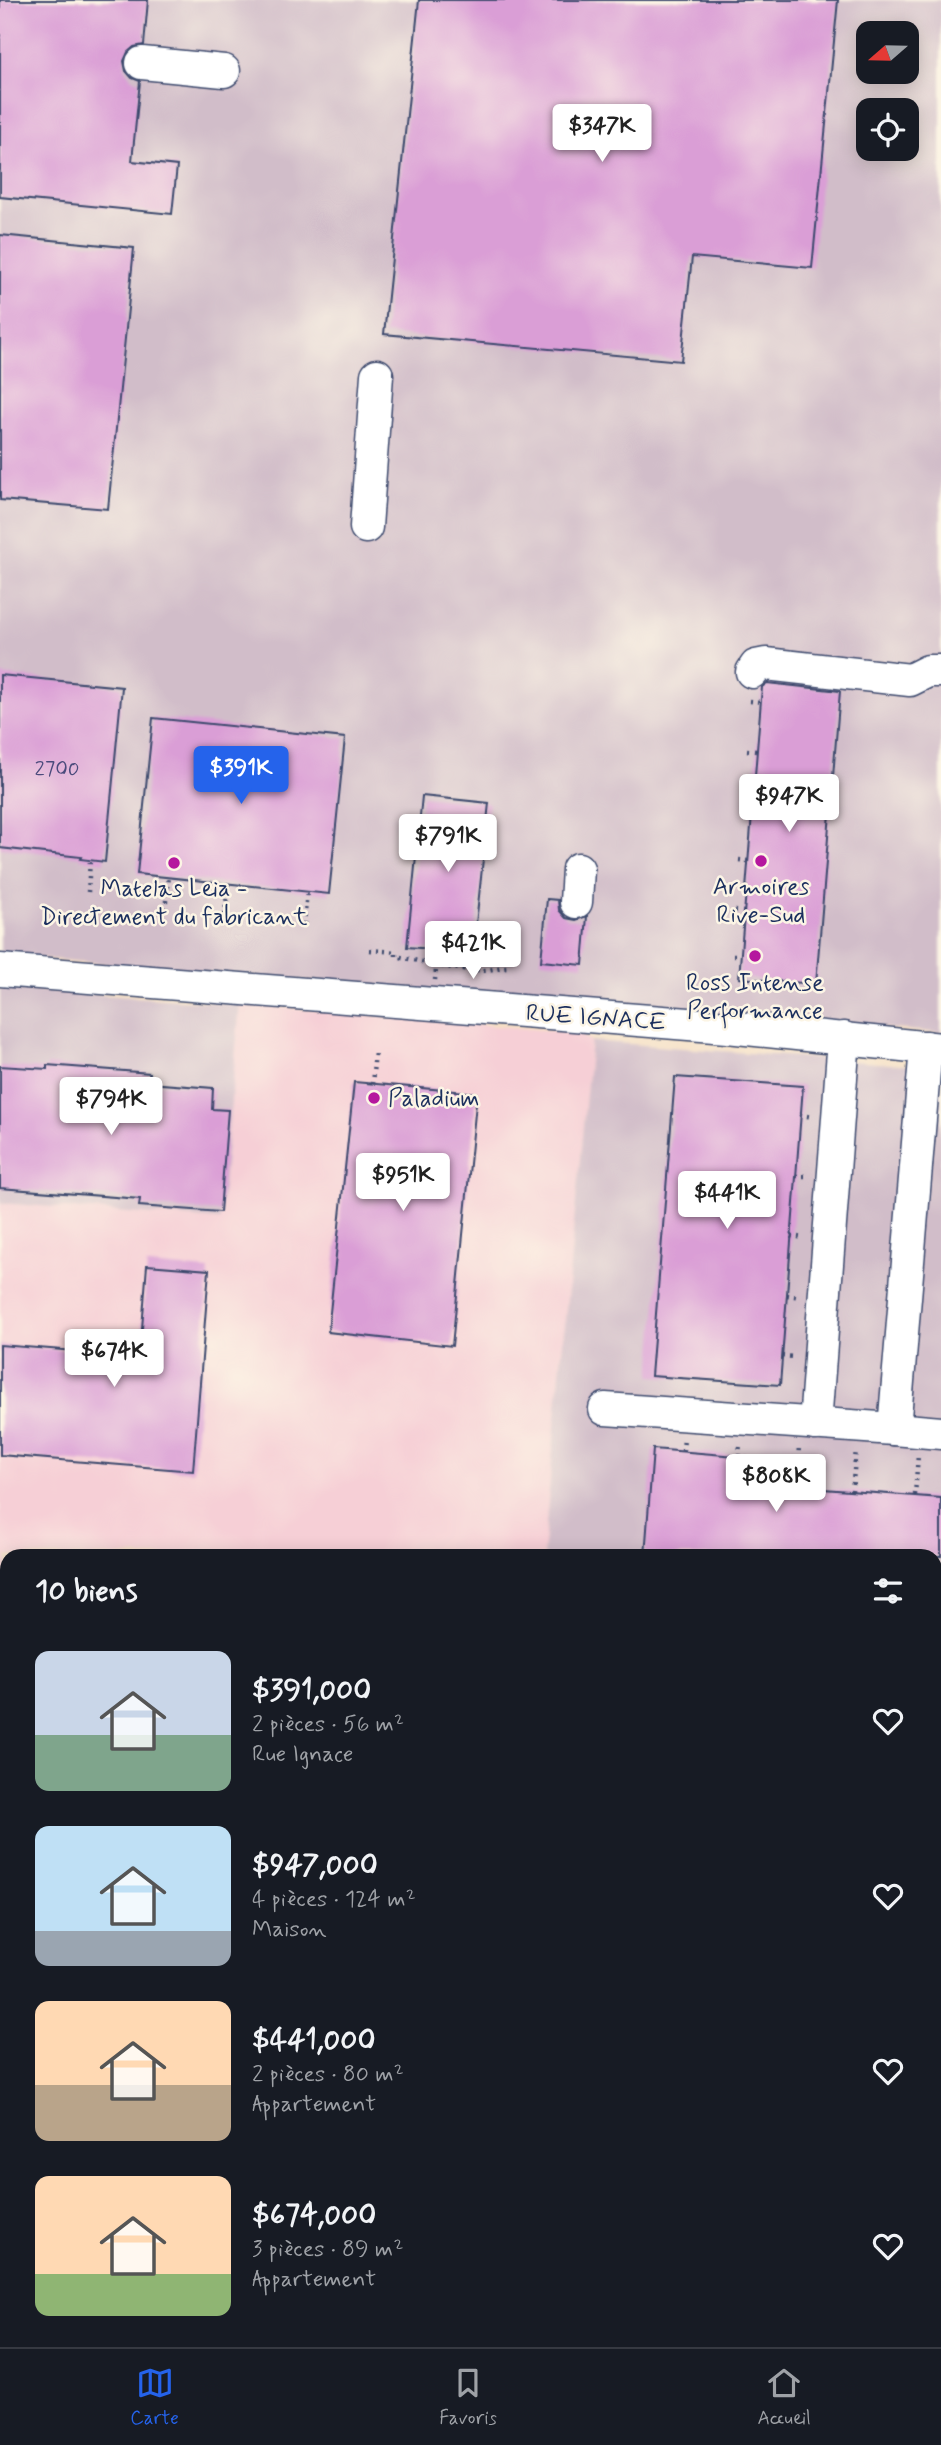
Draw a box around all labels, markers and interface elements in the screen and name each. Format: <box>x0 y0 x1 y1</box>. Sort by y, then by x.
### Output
north arrow <box>856 21 919 84</box>
map controls <box>856 21 919 161</box>
button: locate <box>856 98 919 161</box>
pin: $347K <box>553 104 651 164</box>
text: $347K <box>569 112 635 142</box>
pin: $391K <box>192 746 290 806</box>
text: $391K <box>210 754 272 784</box>
house number: 2700 <box>34 755 80 783</box>
pin: $947K <box>740 774 838 834</box>
text: $947K <box>755 782 823 812</box>
pin: $791K <box>399 814 497 874</box>
text: $791K <box>415 822 481 852</box>
marker: Armoires Rive-Sud <box>753 853 769 869</box>
marker: Matelas Leia - Directement du fabricant <box>166 855 182 871</box>
place label: Armoires Rive-Sud <box>713 872 810 931</box>
place label: Matelas Leia - Directement du fabricant <box>40 874 308 933</box>
pin: $421K <box>424 922 522 981</box>
text: $421K <box>441 929 505 959</box>
marker: Ross Intense Performance <box>747 948 763 964</box>
place label: Ross Intense Performance <box>686 968 824 1029</box>
street label: RUE IGNACE <box>525 998 667 1039</box>
pin: $794K <box>62 1078 160 1137</box>
place label: Paladium <box>388 1084 479 1115</box>
text: $794K <box>76 1085 146 1115</box>
marker: Paladium <box>366 1090 382 1106</box>
pin: $951K <box>354 1154 452 1213</box>
text: $951K <box>372 1161 434 1191</box>
pin: $441K <box>678 1172 776 1231</box>
text: $441K <box>694 1179 760 1209</box>
pin: $674K <box>65 1330 163 1389</box>
text: $674K <box>81 1337 147 1367</box>
pin: $808K <box>727 1454 825 1514</box>
text: $808K <box>742 1462 810 1492</box>
text: 10 biens <box>35 1572 137 1611</box>
icon: filters <box>869 1572 907 1610</box>
text: $391,000 <box>252 1671 371 1710</box>
icon: home <box>91 1679 175 1763</box>
icon: heart <box>869 1702 907 1740</box>
text: 2 pièces · 56 m² <box>252 1710 404 1740</box>
text: Rue Ignace <box>252 1740 353 1770</box>
text: $947,000 <box>252 1846 378 1885</box>
icon: home <box>91 1854 175 1938</box>
icon: heart <box>869 1877 907 1915</box>
text: 4 pièces · 124 m² <box>252 1885 416 1915</box>
text: Maison <box>252 1915 327 1945</box>
text: $441,000 <box>252 2021 375 2060</box>
icon: home <box>91 2029 175 2113</box>
icon: heart <box>869 2052 907 2090</box>
text: 2 pièces · 80 m² <box>252 2060 404 2090</box>
text: Appartement <box>252 2090 376 2120</box>
text: $674,000 <box>252 2196 376 2235</box>
icon: home <box>91 2204 175 2288</box>
icon: heart <box>869 2227 907 2265</box>
text: 3 pièces · 89 m² <box>252 2235 403 2265</box>
text: Appartement <box>252 2265 376 2295</box>
tab: Carte <box>130 2364 179 2431</box>
tab: Favoris <box>439 2364 497 2431</box>
tab: Accueil <box>757 2364 811 2431</box>

